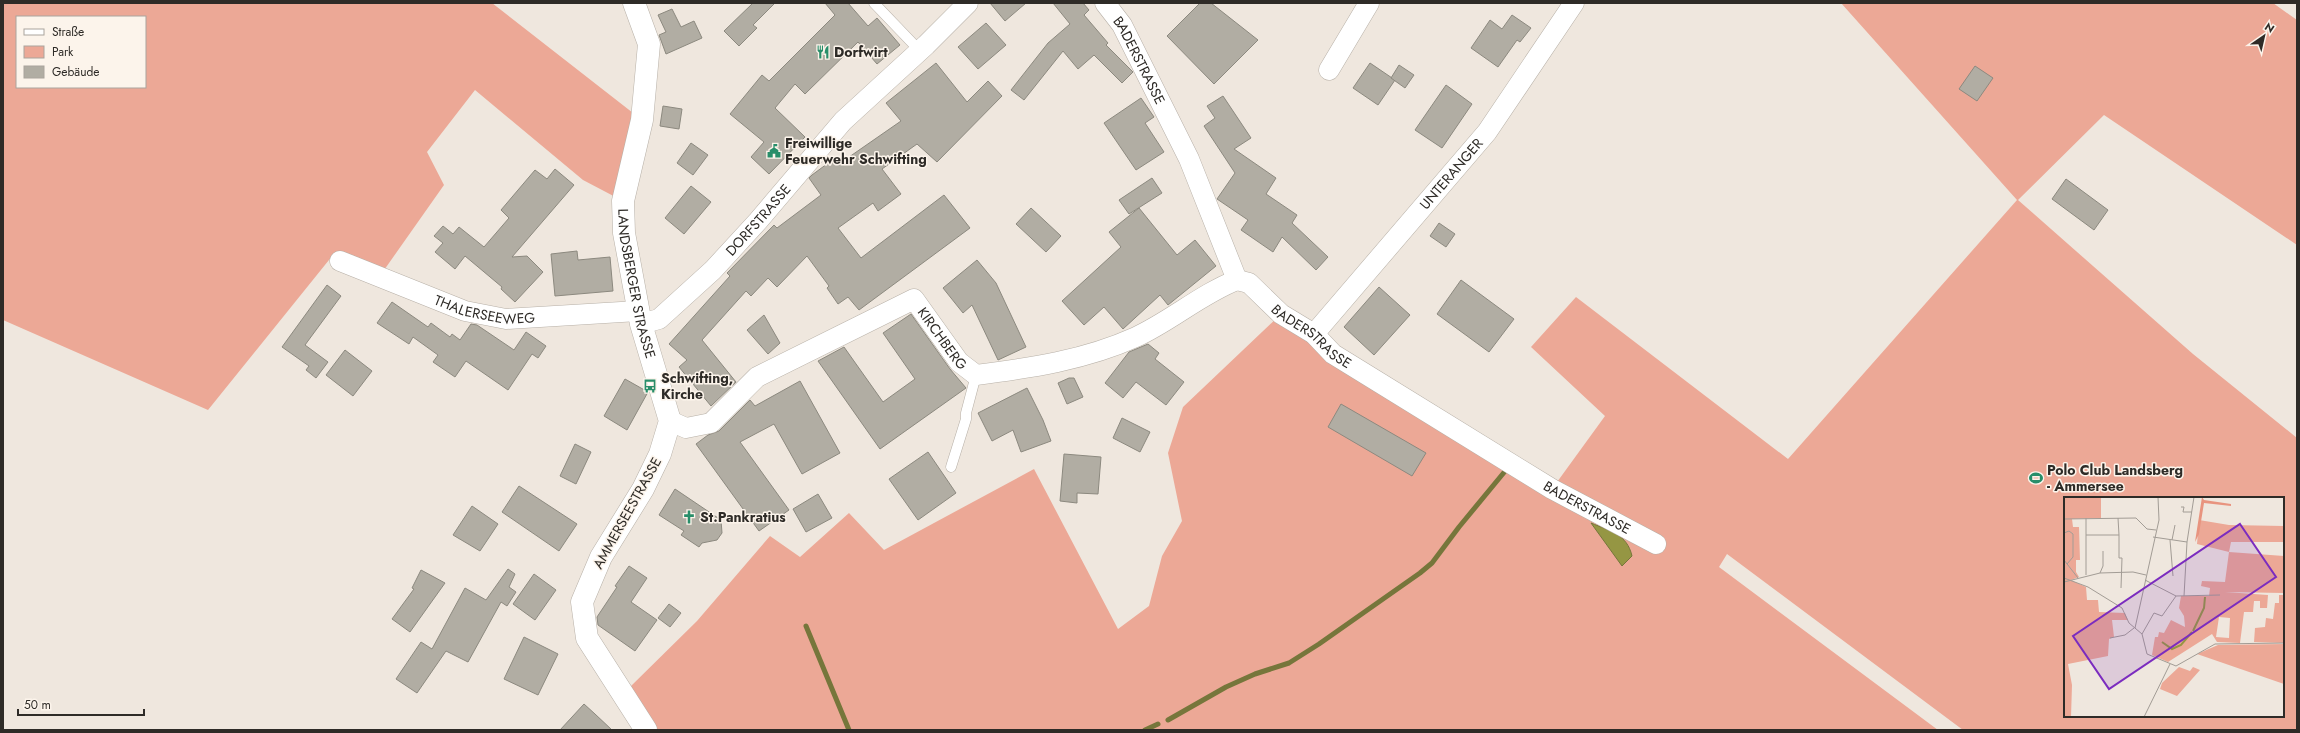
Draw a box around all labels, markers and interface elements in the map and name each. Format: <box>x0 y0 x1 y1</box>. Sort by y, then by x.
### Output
street label: BADERSTRASSE <box>1109 12 1170 108</box>
legend <box>16 16 146 88</box>
north arrow <box>2244 16 2284 56</box>
text: N <box>2261 19 2278 37</box>
text: Straße <box>52 23 84 41</box>
place label: Dorfwirt <box>834 42 888 62</box>
text: Park <box>52 43 74 61</box>
restaurant icon: Dorfwirt <box>815 44 831 60</box>
text: Gebäude <box>52 63 99 81</box>
place label: Freiwillige Feuerwehr Schwifting <box>785 133 927 169</box>
street label: UNTERANGER <box>1415 134 1488 214</box>
public building icon: Freiwillige Feuerwehr Schwifting <box>766 143 782 159</box>
street label: DORFSTRASSE <box>721 180 795 260</box>
street label: LANDSBERGER STRASSE <box>613 208 661 361</box>
street label: THALERSEEWEG <box>431 290 536 329</box>
street label: BADERSTRASSE <box>1267 300 1355 373</box>
street label: KIRCHBERG <box>913 303 971 375</box>
place label: Schwifting, Kirche <box>661 368 733 404</box>
bus stop icon: Schwifting, Kirche <box>642 378 658 394</box>
street label: AMMERSEESTRASSE <box>588 454 666 572</box>
place label: Polo Club Landsberg - Ammersee <box>2047 460 2183 496</box>
sports icon: Polo Club Landsberg - Ammersee <box>2028 470 2044 486</box>
street label: BADERSTRASSE <box>1540 476 1634 539</box>
inset map <box>2064 497 2284 717</box>
place label: St.Pankratius <box>700 507 786 527</box>
church icon: St.Pankratius <box>681 509 697 525</box>
scale bar <box>18 691 144 717</box>
text: 50 m <box>24 696 51 714</box>

